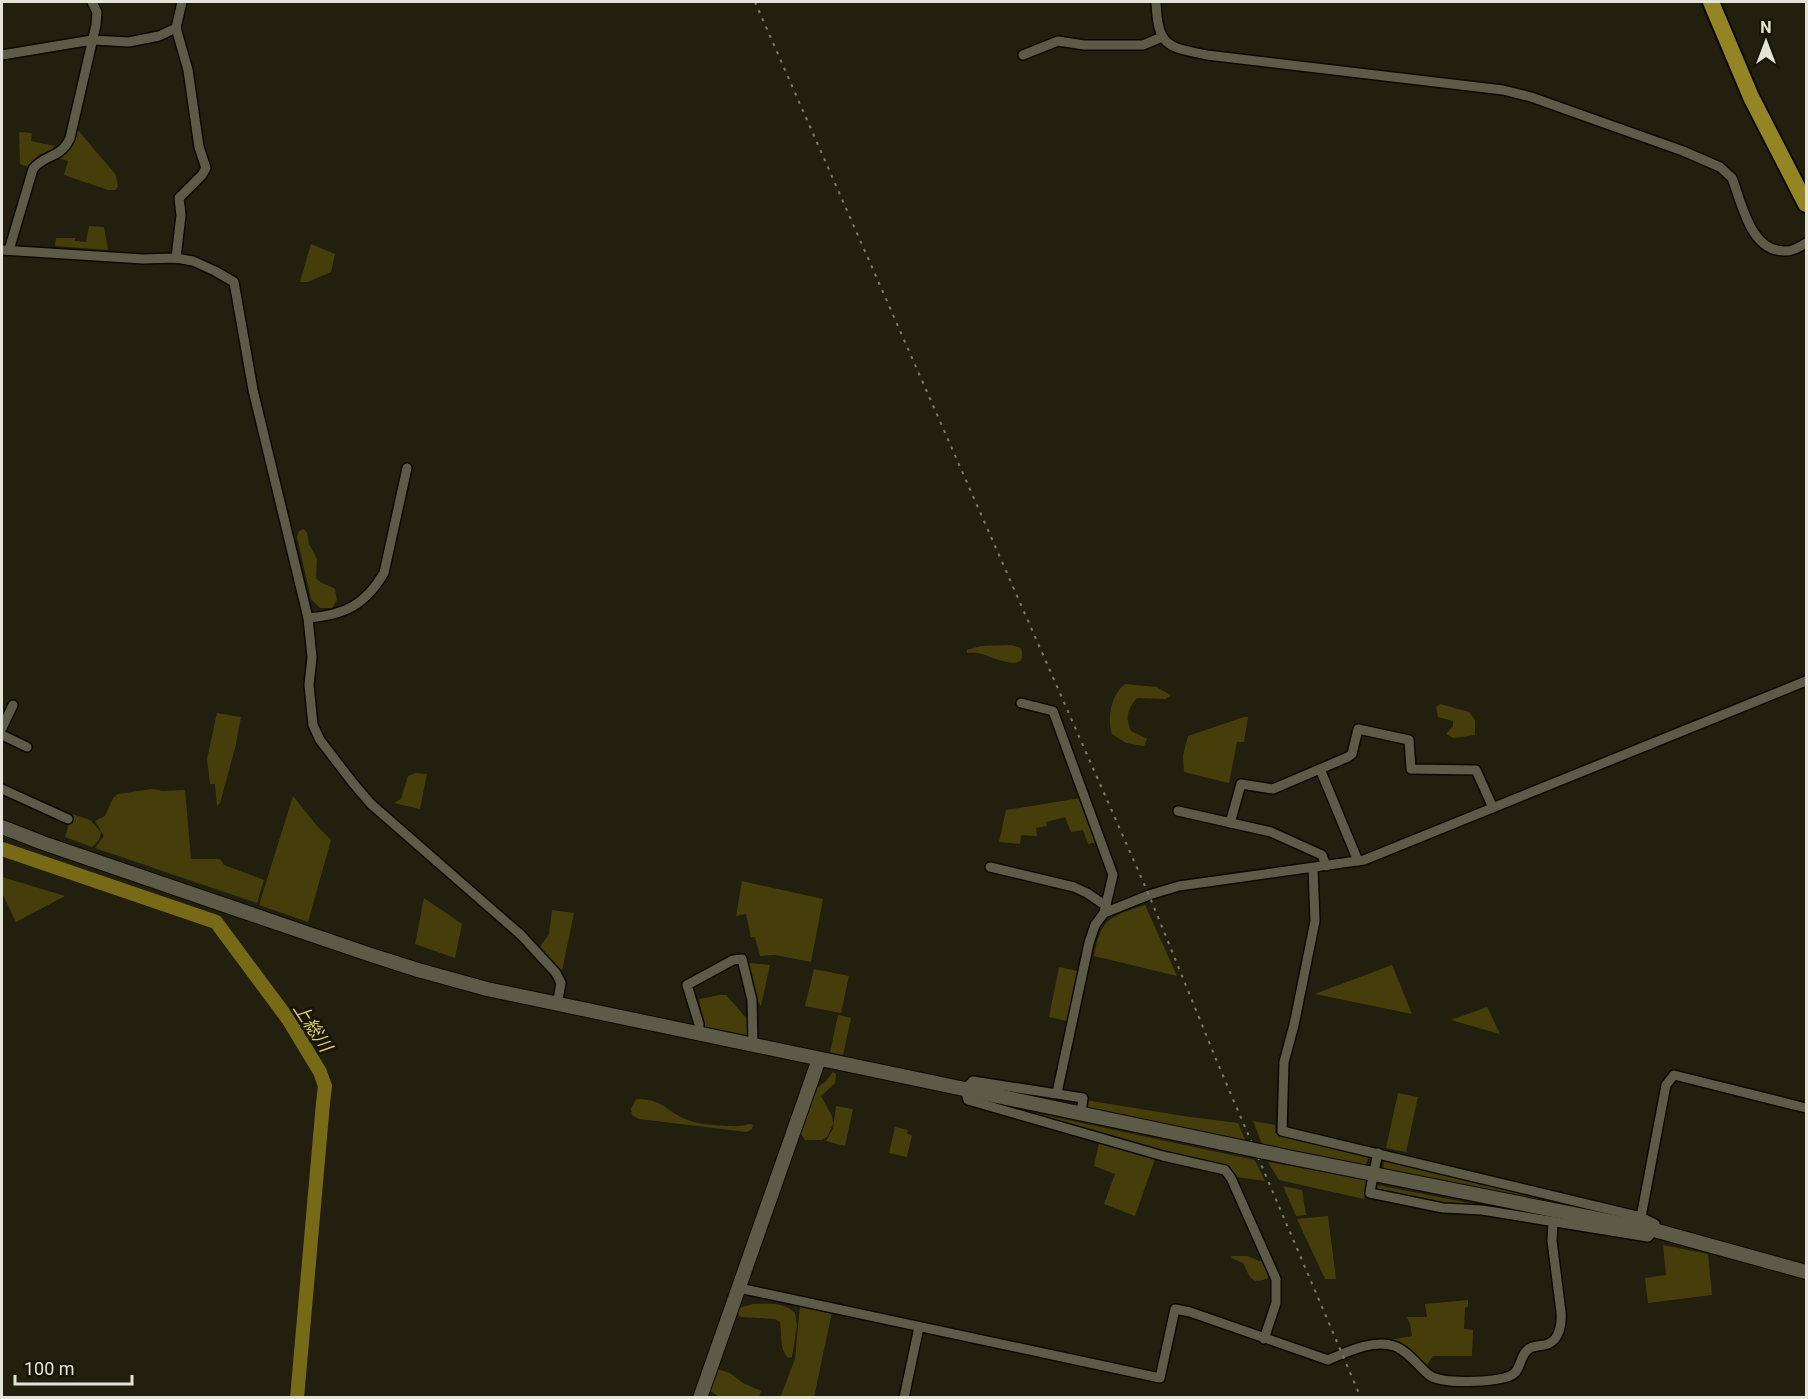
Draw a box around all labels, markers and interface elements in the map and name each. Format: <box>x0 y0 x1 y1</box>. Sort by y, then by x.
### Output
north arrow <box>1736 12 1796 72</box>
text: N <box>1760 18 1772 37</box>
water label: 上総川 <box>289 999 338 1057</box>
scale bar <box>15 1348 132 1386</box>
text: 100 m <box>24 1358 75 1379</box>

